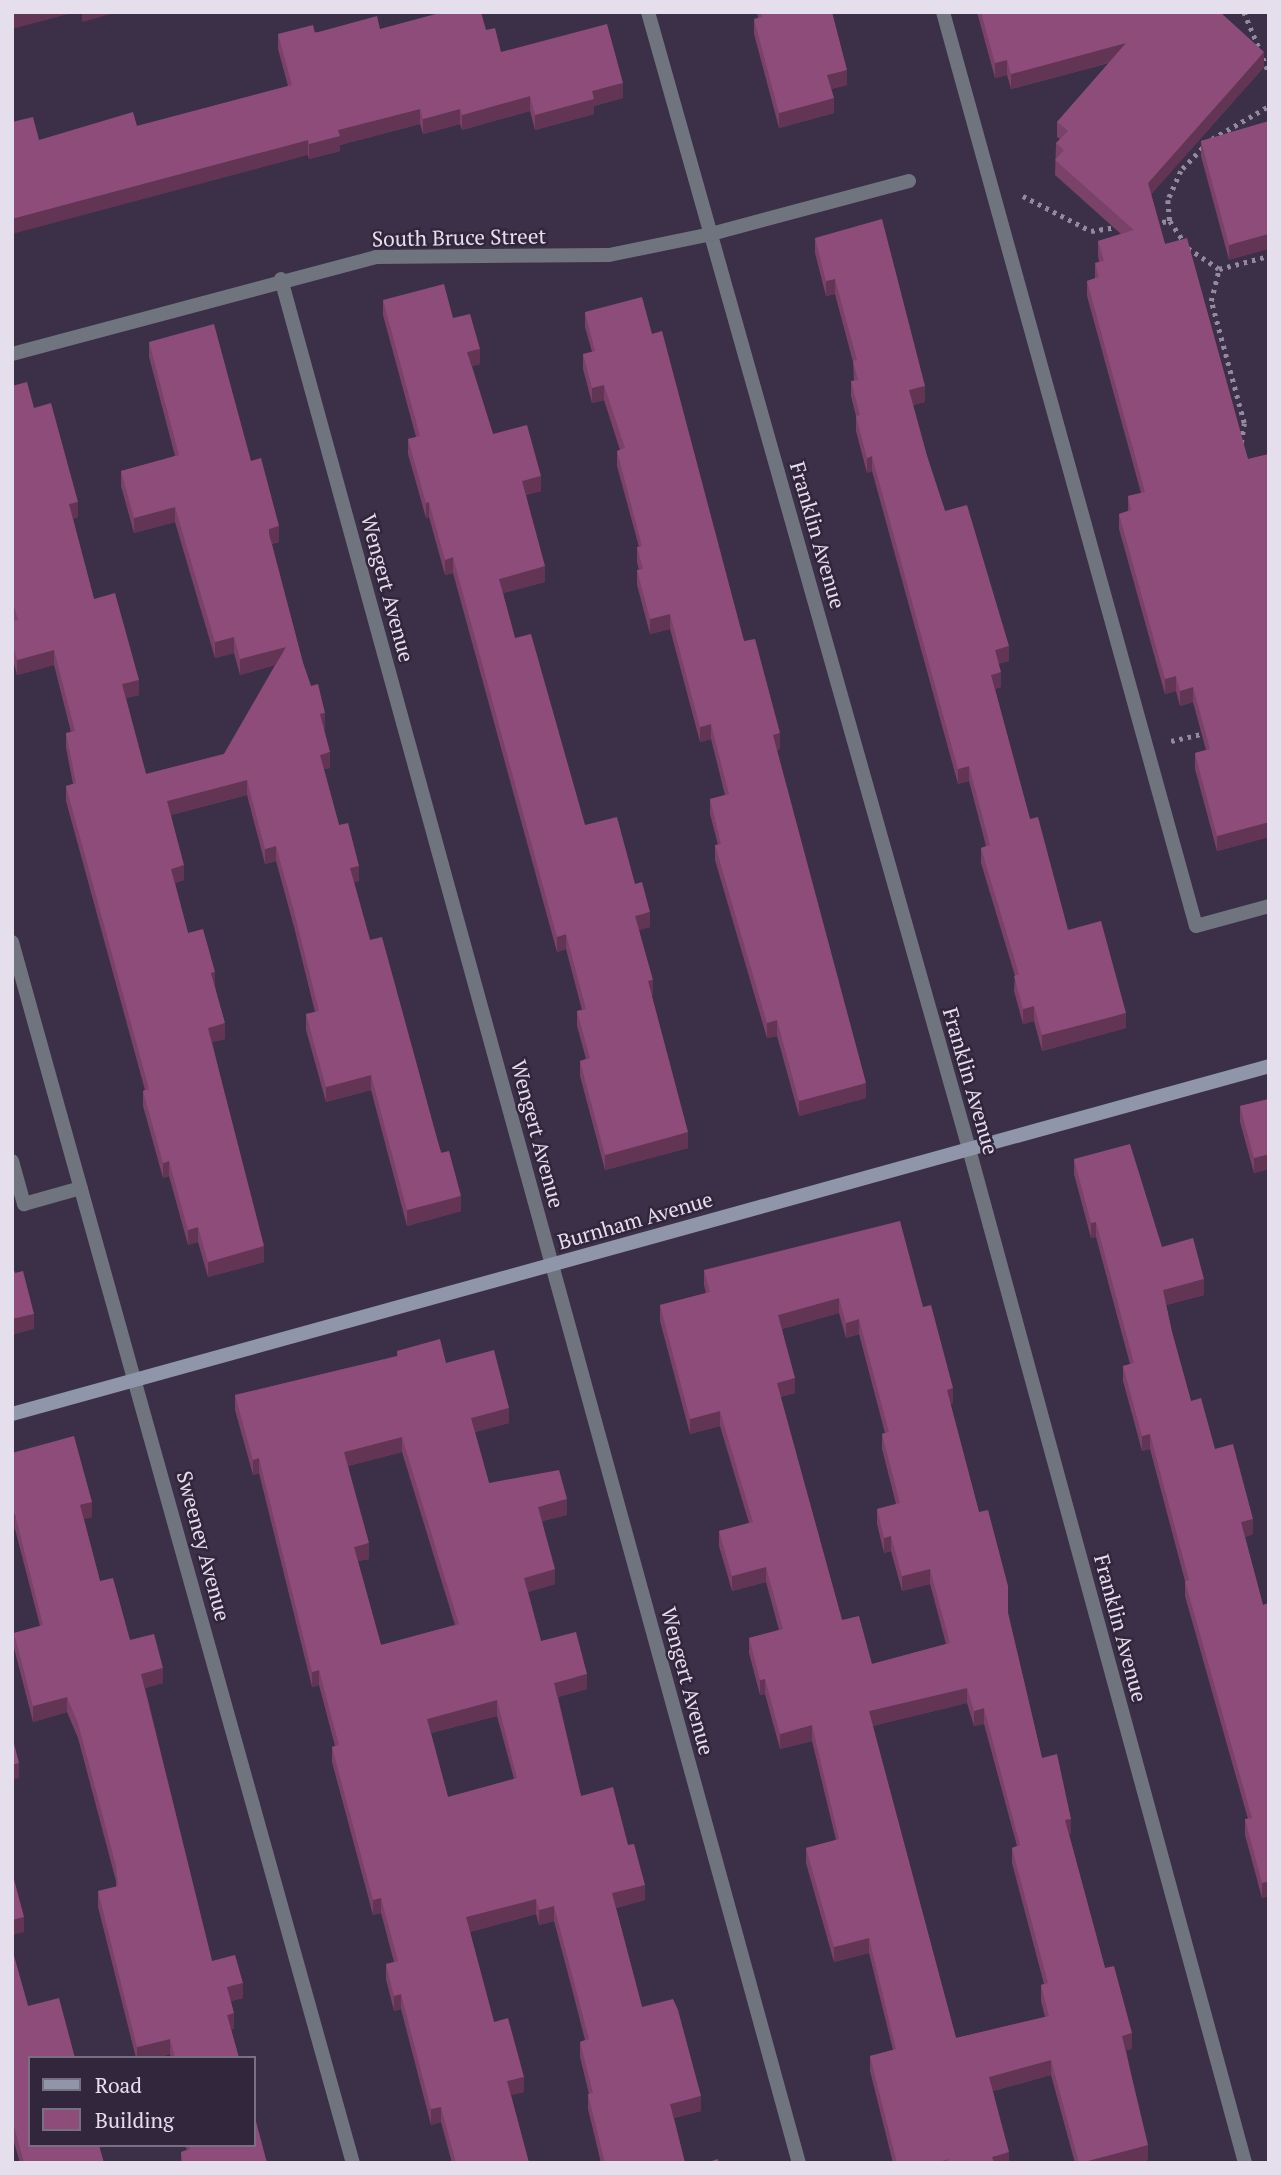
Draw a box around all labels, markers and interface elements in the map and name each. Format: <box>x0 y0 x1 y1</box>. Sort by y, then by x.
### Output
street label: South Bruce Street <box>372 223 546 251</box>
street label: Franklin Avenue <box>785 458 851 612</box>
street label: Wengert Avenue <box>356 511 420 665</box>
street label: Franklin Avenue <box>938 1004 1004 1158</box>
street label: Wengert Avenue <box>506 1057 570 1211</box>
street label: Burnham Avenue <box>554 1186 716 1254</box>
street label: Sweeney Avenue <box>172 1468 236 1624</box>
street label: Franklin Avenue <box>1089 1551 1153 1705</box>
street label: Wengert Avenue <box>656 1604 720 1758</box>
legend <box>28 2056 256 2147</box>
text: Road <box>95 2071 142 2099</box>
text: Building <box>95 2106 174 2134</box>

